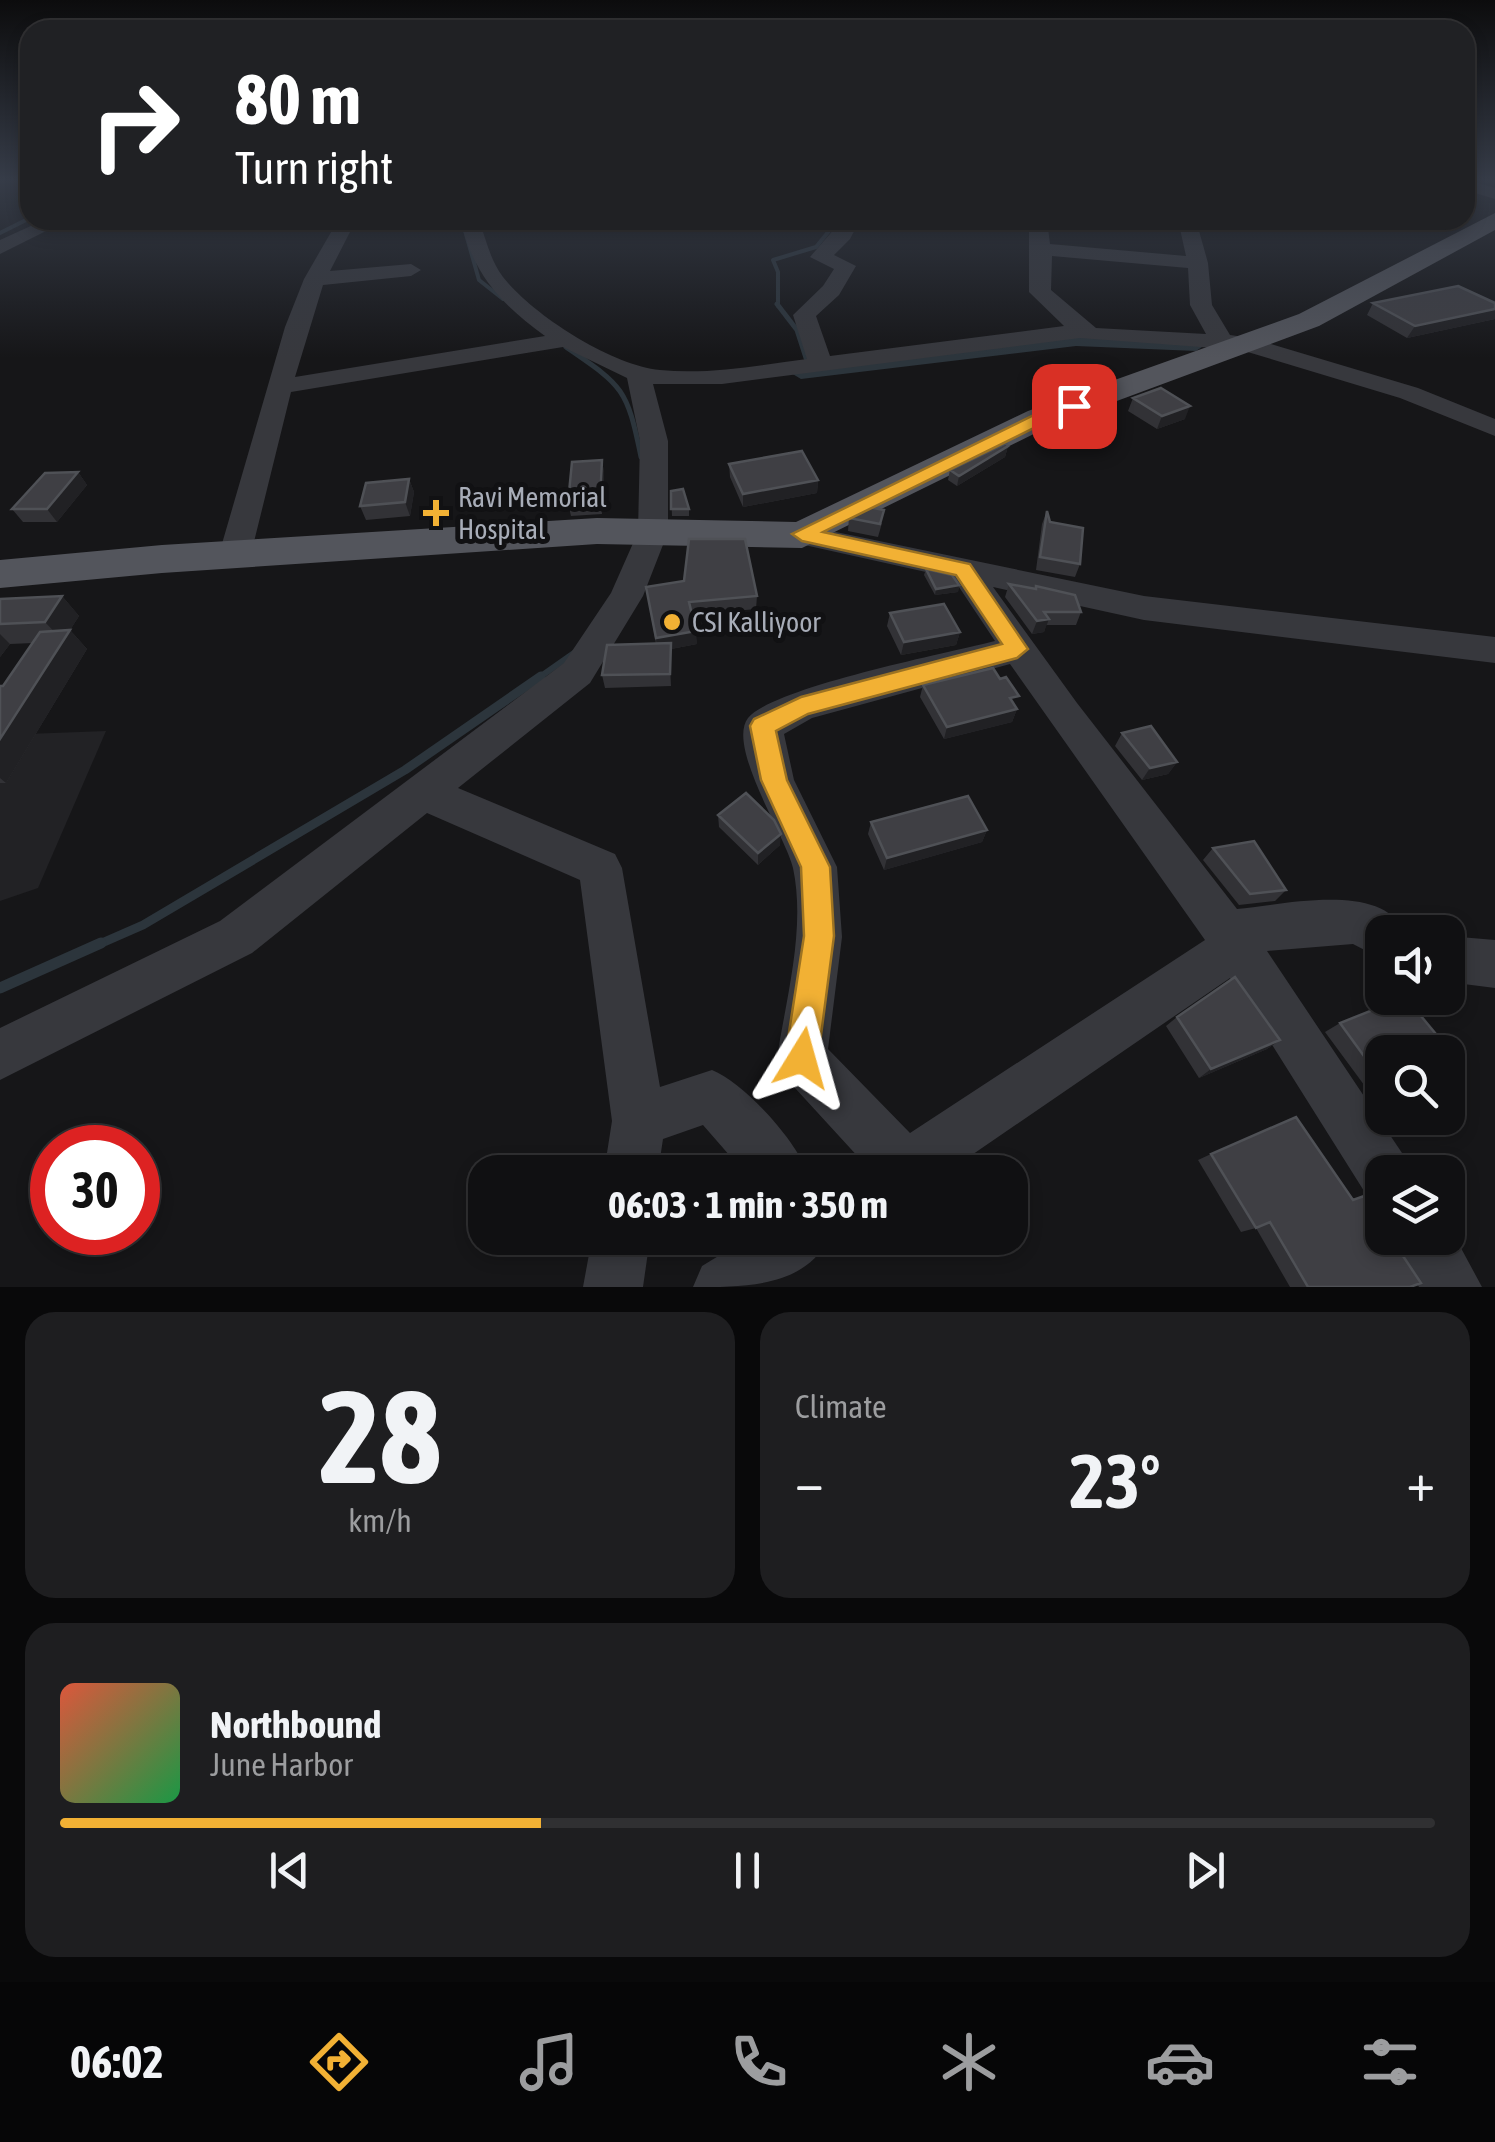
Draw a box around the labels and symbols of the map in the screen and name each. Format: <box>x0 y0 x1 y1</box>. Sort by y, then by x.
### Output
pin <box>1032 364 1117 449</box>
place label: Ravi Memorial Hospital <box>458 481 607 545</box>
marker: Ravi Memorial Hospital <box>423 500 449 526</box>
place label: CSI Kalliyoor <box>692 606 821 638</box>
marker: CSI Kalliyoor <box>661 611 683 633</box>
position arrow <box>750 1006 854 1110</box>
speed limit sign: 30 <box>30 1125 160 1255</box>

